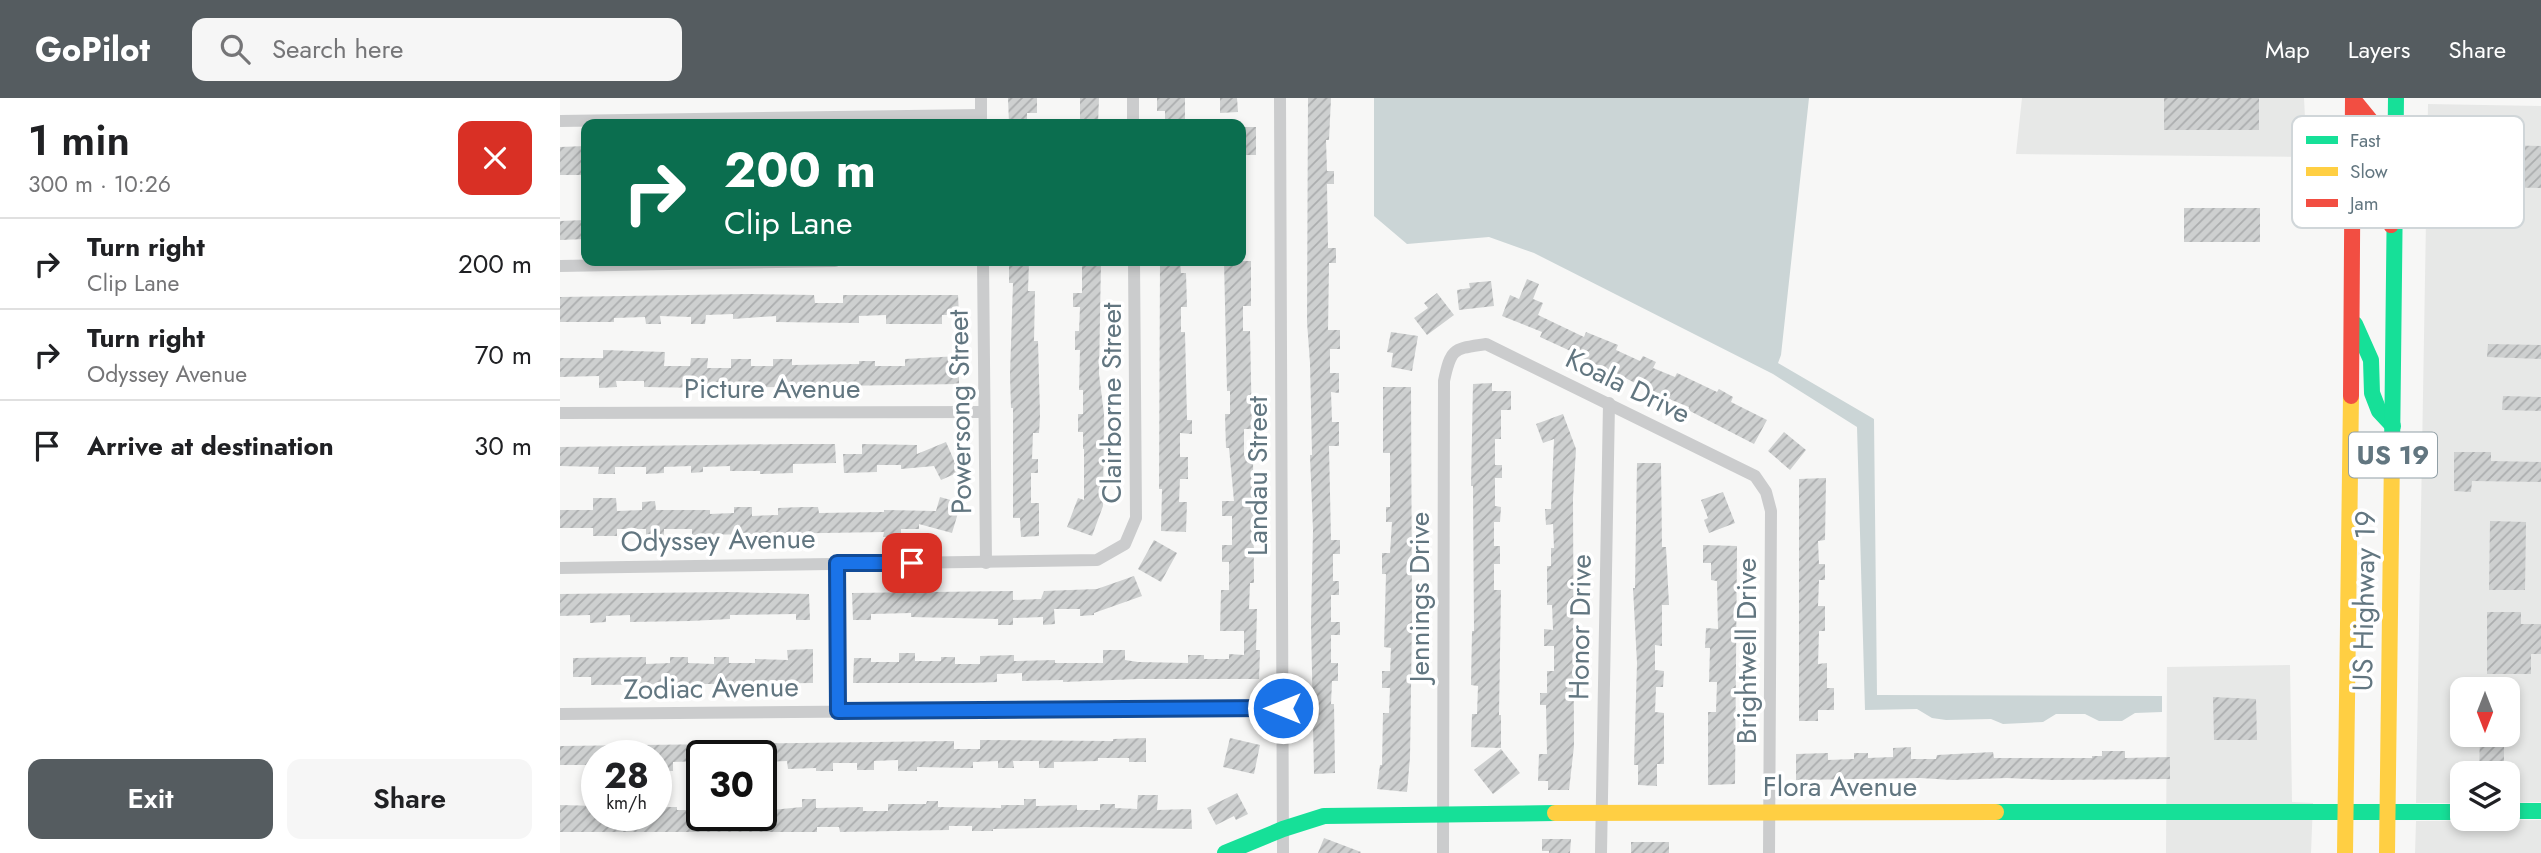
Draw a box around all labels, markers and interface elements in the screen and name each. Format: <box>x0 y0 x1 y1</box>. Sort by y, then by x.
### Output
search box <box>192 18 682 81</box>
text: GoPilot <box>35 26 150 73</box>
icon: search <box>216 30 254 68</box>
text: Search here <box>272 30 403 68</box>
text: Map <box>2265 32 2310 67</box>
text: Layers <box>2348 32 2410 67</box>
text: Share <box>2448 32 2506 67</box>
text: 1 min <box>28 110 130 171</box>
legend <box>2292 116 2524 228</box>
button: close <box>458 121 532 195</box>
text: Fast <box>2350 127 2381 154</box>
text: 200 m <box>724 135 876 205</box>
icon: right <box>609 147 700 238</box>
text: Slow <box>2350 158 2388 185</box>
text: 300 m · 10:26 <box>28 167 171 201</box>
text: Jam <box>2347 190 2379 217</box>
text: Clip Lane <box>724 200 853 246</box>
text: Turn right <box>87 228 205 266</box>
icon: right <box>28 245 66 283</box>
text: 200 m <box>458 245 532 283</box>
text: Clip Lane <box>87 266 179 300</box>
street label: Clairborne Street <box>1091 302 1132 504</box>
street label: Powersong Street <box>938 309 982 515</box>
text: Turn right <box>87 319 205 357</box>
icon: right <box>28 336 66 374</box>
text: 70 m <box>475 336 532 374</box>
street label: Koala Drive <box>1559 338 1697 434</box>
text: Odyssey Avenue <box>87 357 247 391</box>
street label: Picture Avenue <box>684 368 860 409</box>
street label: Landau Street <box>1237 396 1278 556</box>
icon: arrive <box>28 427 66 465</box>
text: Arrive at destination <box>87 427 334 465</box>
text: 30 m <box>474 427 532 465</box>
road number: US 19 <box>2349 432 2437 478</box>
street label: US Highway 19 <box>2342 510 2386 692</box>
street label: Jennings Drive <box>1399 512 1440 686</box>
street label: Odyssey Avenue <box>620 518 816 562</box>
pin <box>882 533 942 593</box>
icon: arrive <box>893 544 931 582</box>
street label: Honor Drive <box>1558 554 1602 700</box>
street label: Brightwell Drive <box>1726 558 1767 744</box>
street label: Zodiac Avenue <box>623 666 799 710</box>
position arrow <box>1246 671 1320 745</box>
north arrow <box>2450 677 2520 747</box>
map controls <box>2450 677 2520 831</box>
speed limit sign: 30 <box>686 740 777 831</box>
text: 28 <box>604 751 649 801</box>
button: Exit <box>28 759 273 839</box>
button: Share <box>287 759 532 839</box>
button: layers <box>2450 761 2520 831</box>
street label: Flora Avenue <box>1763 766 1917 807</box>
text: km/h <box>606 790 647 816</box>

